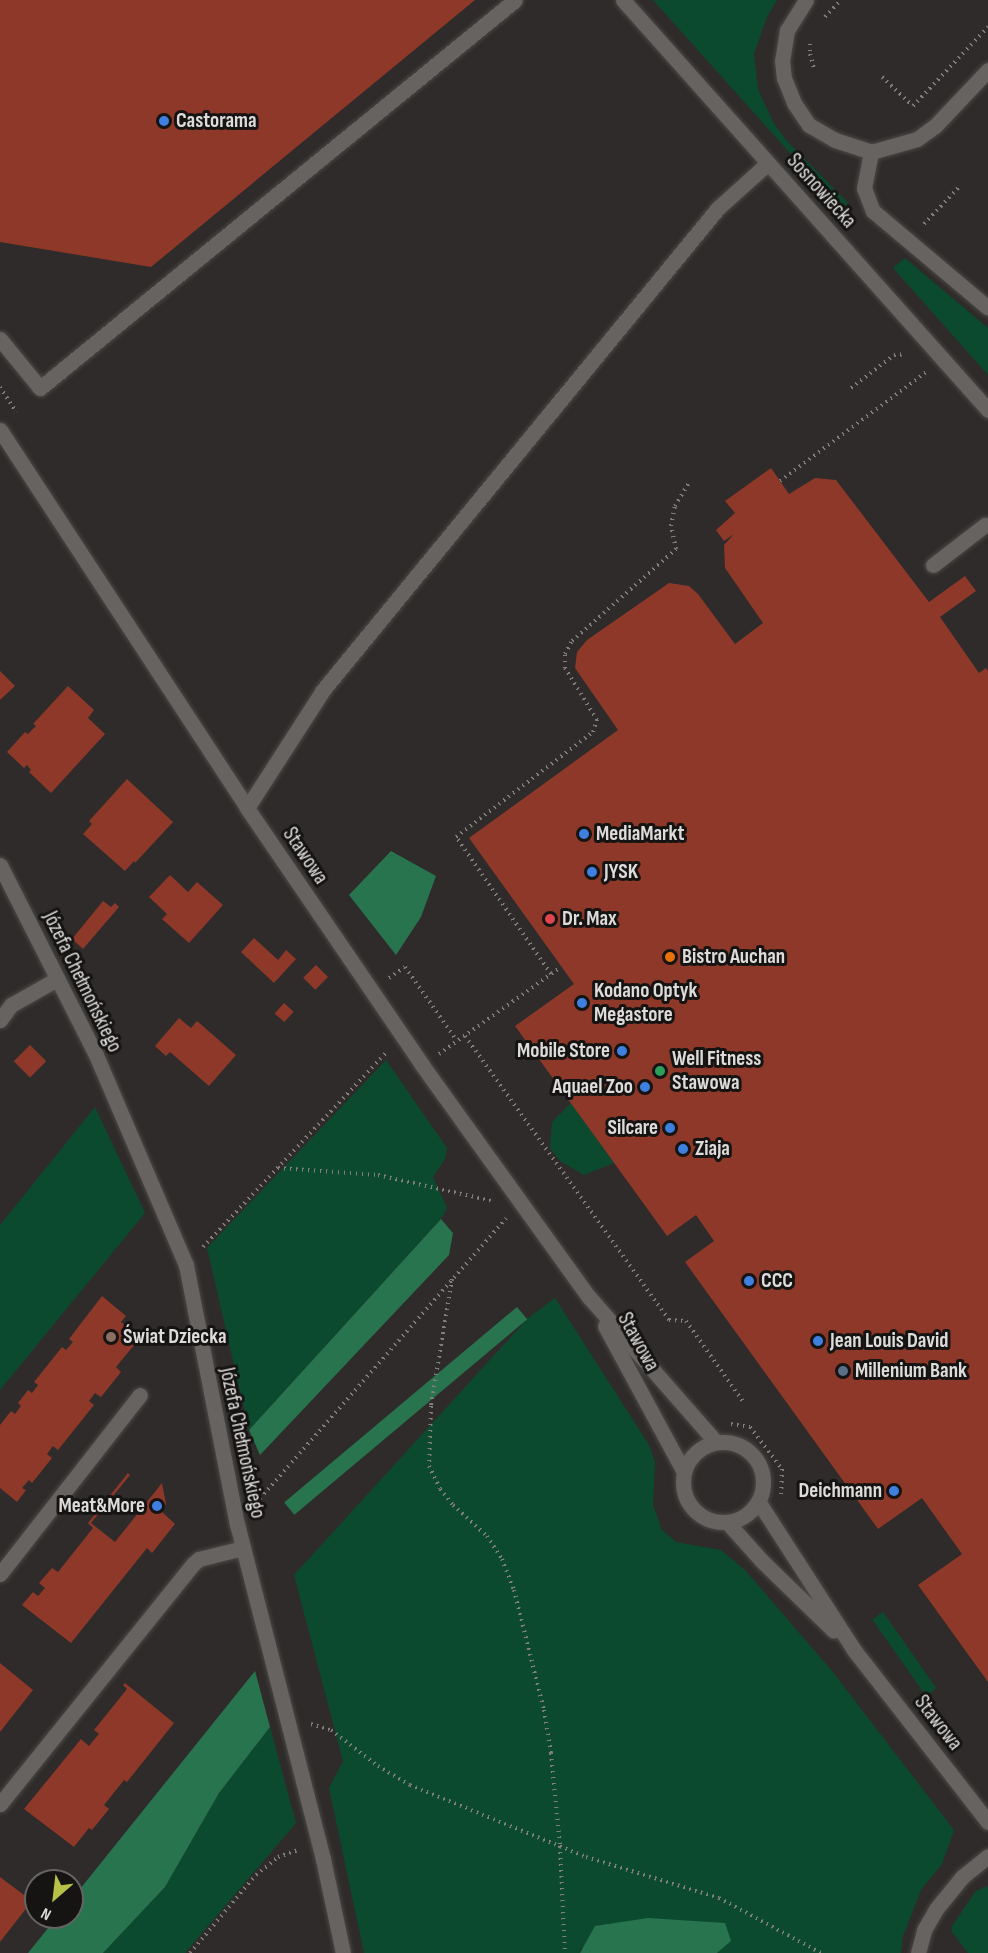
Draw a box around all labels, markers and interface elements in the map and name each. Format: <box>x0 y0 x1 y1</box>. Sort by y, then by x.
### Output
place label: Castorama <box>176 108 256 134</box>
marker: Castorama <box>157 114 171 128</box>
street label: Sosnowiecka <box>781 149 861 233</box>
place label: MediaMarkt <box>596 821 684 847</box>
street label: Stawowa <box>277 823 333 889</box>
marker: MediaMarkt <box>577 827 591 841</box>
place label: JYSK <box>604 859 638 885</box>
marker: JYSK <box>585 865 599 879</box>
place label: Dr. Max <box>562 906 617 932</box>
street label: Józefa Chełmońskiego <box>37 908 127 1056</box>
marker: Dr. Max <box>543 912 557 926</box>
place label: Bistro Auchan <box>682 944 785 970</box>
marker: Bistro Auchan <box>663 950 677 964</box>
place label: Kodano Optyk Megastore <box>594 978 697 1028</box>
marker: Kodano Optyk Megastore <box>575 996 589 1010</box>
place label: Mobile Store <box>517 1038 610 1064</box>
marker: Mobile Store <box>615 1044 629 1058</box>
place label: Well Fitness Stawowa <box>672 1046 761 1096</box>
marker: Well Fitness Stawowa <box>653 1064 667 1078</box>
place label: Aquael Zoo <box>552 1074 633 1100</box>
marker: Aquael Zoo <box>638 1080 652 1094</box>
place label: Silcare <box>608 1115 658 1141</box>
marker: Silcare <box>663 1121 677 1135</box>
place label: Ziaja <box>695 1136 730 1162</box>
marker: Ziaja <box>676 1142 690 1156</box>
place label: CCC <box>761 1268 793 1294</box>
marker: CCC <box>742 1274 756 1288</box>
street label: Stawowa <box>612 1308 664 1376</box>
place label: Świat Dziecka <box>123 1324 227 1350</box>
place label: Jean Louis David <box>830 1328 948 1354</box>
marker: Świat Dziecka <box>104 1330 118 1344</box>
marker: Jean Louis David <box>811 1334 825 1348</box>
place label: Millenium Bank <box>855 1358 967 1384</box>
marker: Millenium Bank <box>836 1364 850 1378</box>
street label: Józefa Chełmońskiego <box>214 1365 270 1521</box>
place label: Deichmann <box>798 1478 882 1504</box>
marker: Deichmann <box>887 1484 901 1498</box>
place label: Meat&More <box>58 1493 145 1519</box>
marker: Meat&More <box>150 1499 164 1513</box>
street label: Stawowa <box>909 1690 967 1756</box>
north arrow <box>24 1869 84 1929</box>
text: N <box>38 1903 54 1924</box>

